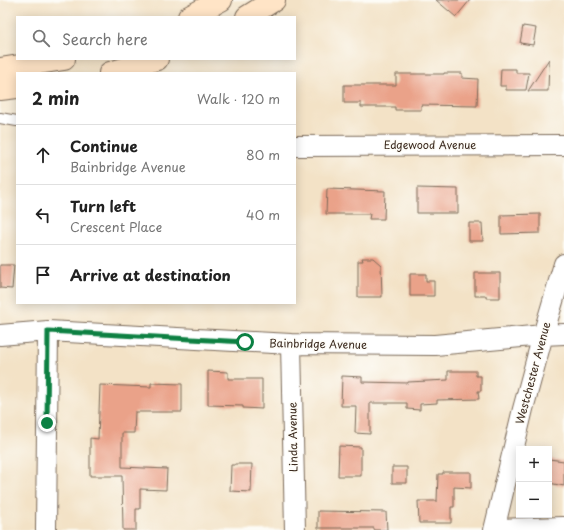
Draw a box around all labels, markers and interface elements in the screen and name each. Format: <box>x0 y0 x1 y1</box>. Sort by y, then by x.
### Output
search box <box>16 16 296 60</box>
icon: search <box>30 27 52 49</box>
text: Search here <box>62 27 148 50</box>
text: 2 min <box>32 85 79 111</box>
text: Walk · 120 m <box>197 89 280 108</box>
text: Continue <box>70 134 138 157</box>
street label: Edgewood Avenue <box>384 136 476 153</box>
icon: ahead <box>32 144 54 166</box>
text: 80 m <box>246 145 280 164</box>
text: Bainbridge Avenue <box>70 157 186 176</box>
text: Turn left <box>70 194 136 217</box>
icon: left <box>32 204 54 226</box>
text: 40 m <box>246 205 280 224</box>
text: Crescent Place <box>70 217 162 236</box>
text: Arrive at destination <box>70 263 231 286</box>
icon: arrive <box>32 264 54 286</box>
street label: Westchester Avenue <box>511 320 554 426</box>
route start <box>236 333 254 351</box>
street label: Bainbridge Avenue <box>269 334 367 353</box>
street label: Linda Avenue <box>283 402 302 472</box>
route end <box>38 414 56 432</box>
map controls <box>516 446 552 518</box>
button: + <box>516 446 552 482</box>
button: − <box>516 482 552 518</box>

